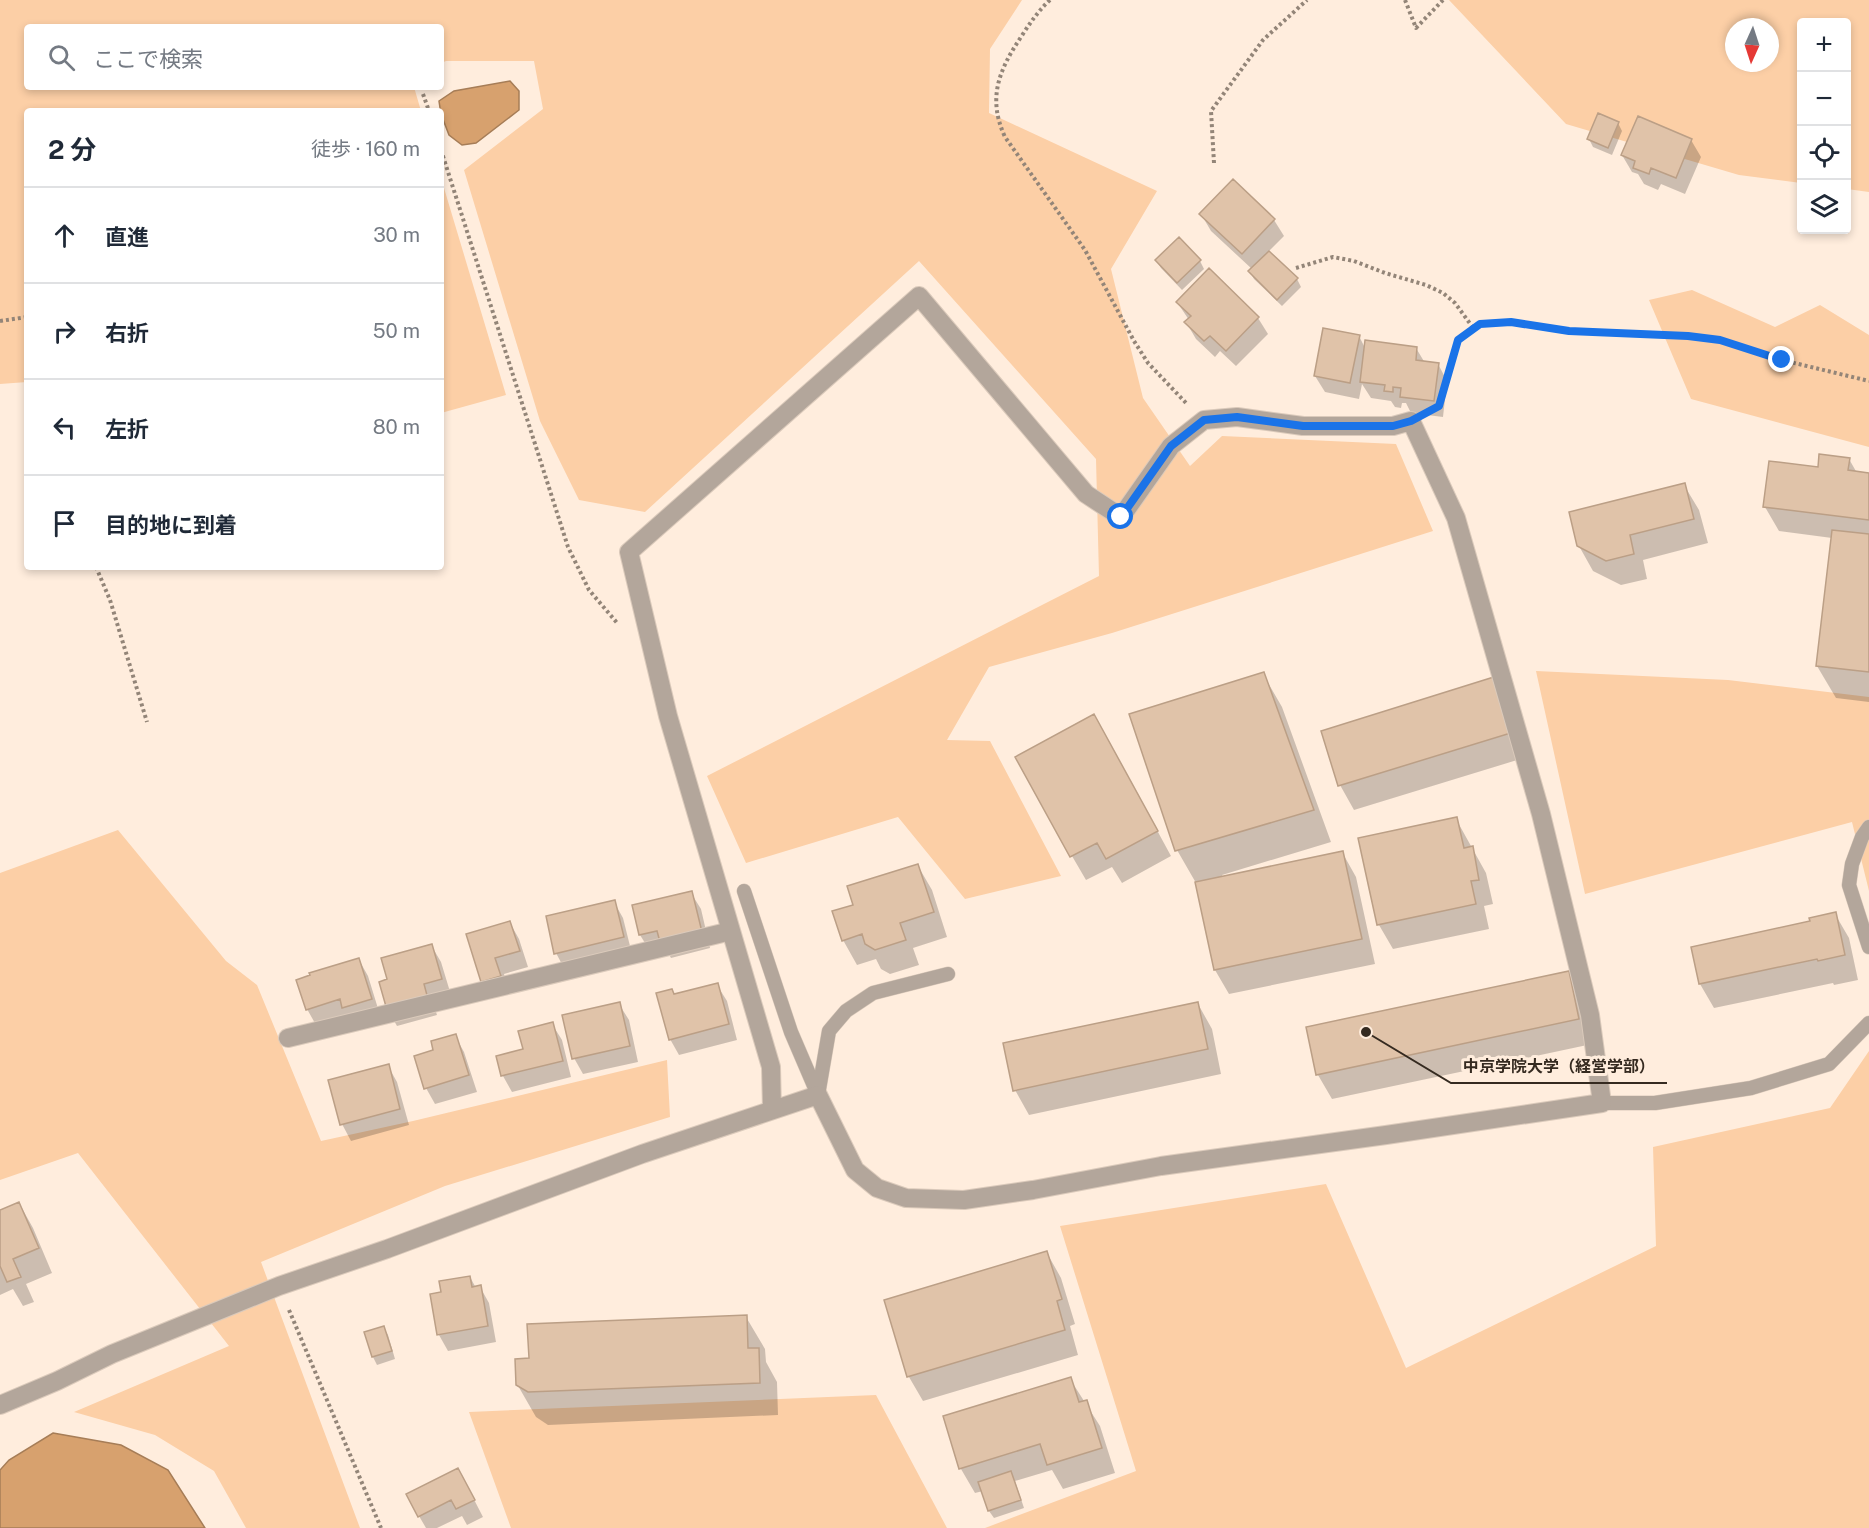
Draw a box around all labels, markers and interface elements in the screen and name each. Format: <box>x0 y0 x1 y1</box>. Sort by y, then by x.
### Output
north arrow <box>1725 18 1779 72</box>
map controls <box>1797 18 1851 234</box>
button: + <box>1797 18 1851 72</box>
search box <box>24 24 444 90</box>
icon: search <box>45 41 78 74</box>
text: ここで検索 <box>93 46 203 72</box>
button: − <box>1797 72 1851 126</box>
button: locate <box>1797 126 1851 180</box>
text: 2 分 <box>48 134 96 165</box>
text: 徒歩 · 160 m <box>311 137 420 161</box>
button: layers <box>1797 180 1851 234</box>
icon: ahead <box>48 219 81 252</box>
text: 30 m <box>373 223 420 247</box>
text: 直進 <box>105 224 149 250</box>
icon: right <box>48 315 81 348</box>
text: 50 m <box>373 319 420 343</box>
text: 右折 <box>105 320 149 346</box>
route end <box>1768 346 1794 372</box>
icon: left <box>48 411 81 444</box>
text: 80 m <box>373 415 420 439</box>
text: 左折 <box>105 416 149 442</box>
route start <box>1107 503 1133 529</box>
icon: arrive <box>48 507 81 540</box>
text: 目的地に到着 <box>105 512 237 538</box>
callout: 中京学院大学（経営学部） <box>1451 1049 1667 1083</box>
text: 中京学院大学（経営学部） <box>1463 1057 1655 1076</box>

